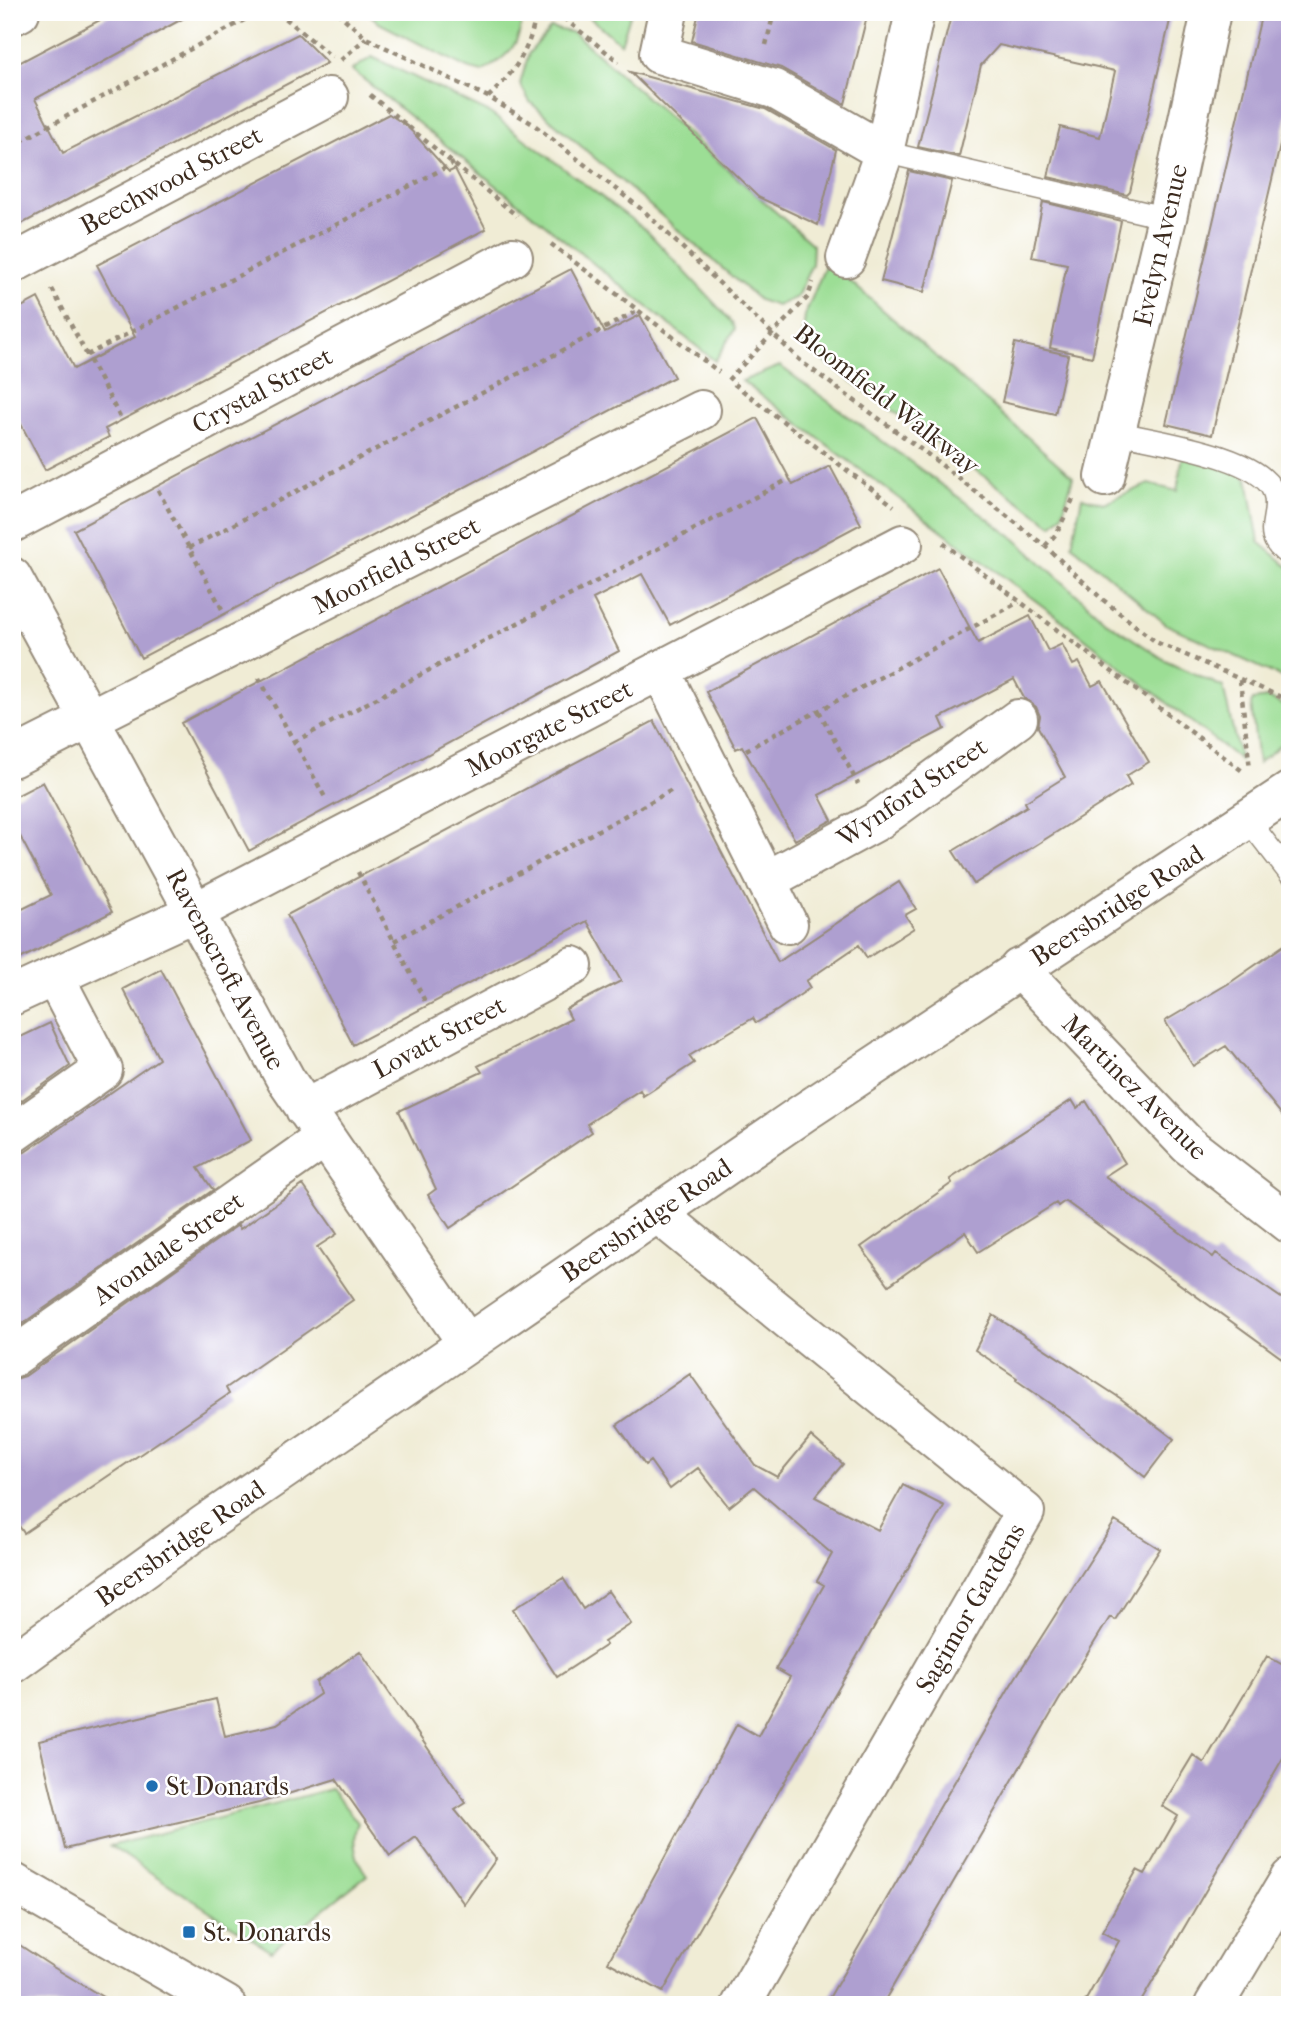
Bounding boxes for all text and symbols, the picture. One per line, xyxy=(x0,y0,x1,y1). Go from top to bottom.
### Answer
street label: Beechwood Street xyxy=(75,119,268,241)
street label: Evelyn Avenue xyxy=(1127,161,1194,329)
street label: Bloomfield Walkway xyxy=(788,317,986,482)
street label: Crystal Street xyxy=(187,340,338,440)
street label: Moorfield Street xyxy=(308,510,486,621)
street label: Moorgate Street xyxy=(461,673,638,784)
street label: Wynford Street xyxy=(831,731,994,854)
street label: Beersbridge Road xyxy=(1025,838,1210,973)
street label: Ravenscroft Avenue xyxy=(159,863,292,1075)
street label: Lovatt Street xyxy=(367,989,512,1085)
street label: Martinez Avenue xyxy=(1056,1008,1214,1167)
street label: Beersbridge Road xyxy=(555,1151,738,1289)
street label: Avondale Street xyxy=(86,1185,250,1312)
street label: Beersbridge Road xyxy=(90,1473,272,1613)
street label: Sagimor Gardens xyxy=(909,1518,1032,1699)
place label: St Donards xyxy=(166,1771,289,1802)
marker: St Donards xyxy=(144,1778,160,1794)
place label: St. Donards xyxy=(203,1917,331,1948)
marker: St. Donards xyxy=(181,1924,197,1940)

